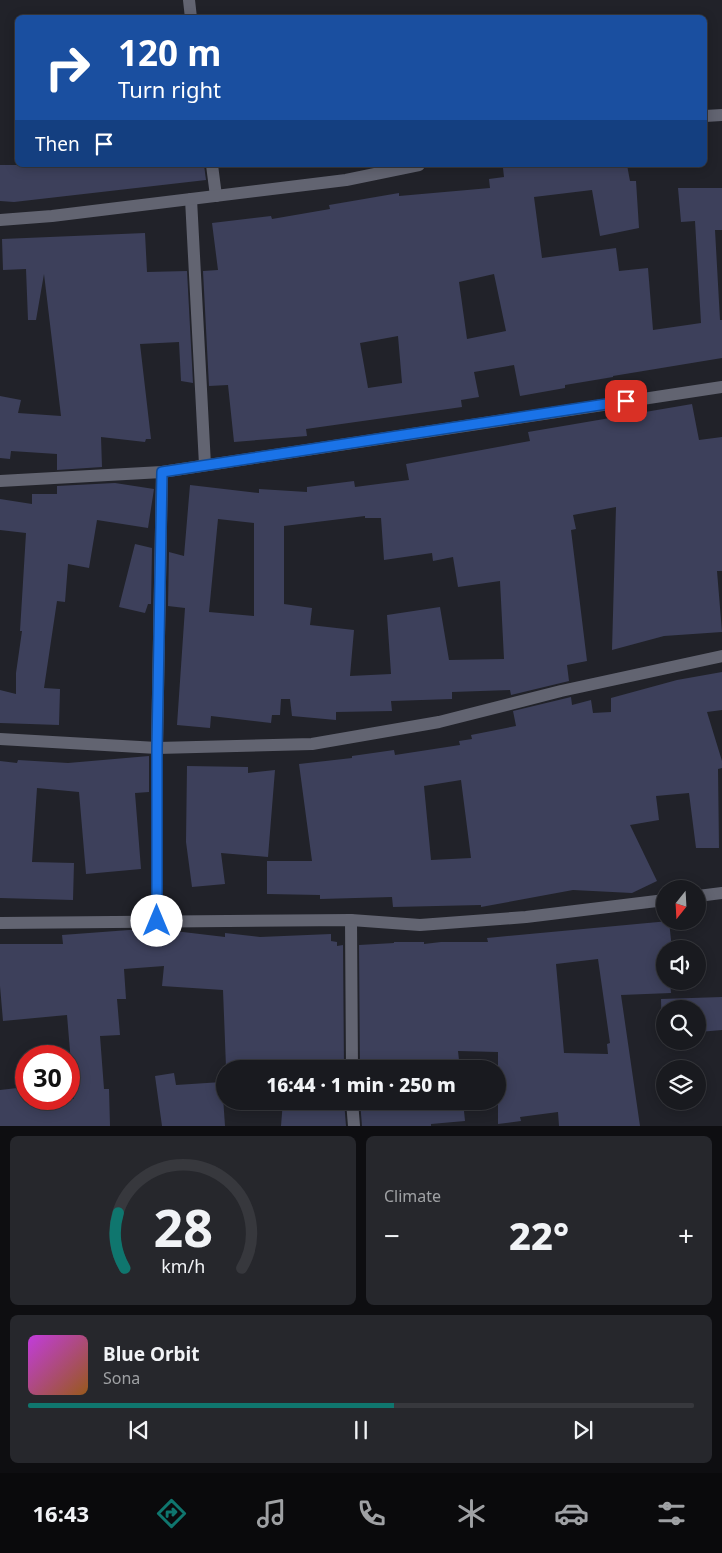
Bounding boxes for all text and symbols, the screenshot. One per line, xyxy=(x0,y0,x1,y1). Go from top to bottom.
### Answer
text: 120 m xyxy=(118,29,221,76)
icon: right xyxy=(35,35,100,100)
text: Turn right xyxy=(118,74,221,104)
icon: arrive xyxy=(90,130,118,158)
text: Then xyxy=(35,131,80,157)
pin xyxy=(605,380,647,422)
icon: arrive xyxy=(612,387,640,415)
north arrow xyxy=(656,880,706,930)
map controls xyxy=(656,880,706,1110)
position arrow xyxy=(130,894,182,946)
button: sound xyxy=(656,940,706,990)
button: search xyxy=(656,1000,706,1050)
speed limit sign: 30 xyxy=(15,1045,80,1110)
button: layers xyxy=(656,1060,706,1110)
text: 16:44 · 1 min · 250 m xyxy=(266,1072,456,1098)
text: Climate xyxy=(384,1185,441,1207)
text: 28 xyxy=(153,1191,213,1262)
text: 22° xyxy=(509,1209,569,1261)
text: − xyxy=(384,1216,400,1254)
text: + xyxy=(678,1216,694,1254)
text: km/h xyxy=(161,1254,205,1278)
text: Blue Orbit xyxy=(103,1341,199,1367)
text: Sona xyxy=(103,1367,140,1389)
icon: previous xyxy=(125,1416,153,1444)
icon: pause xyxy=(347,1416,375,1444)
icon: next xyxy=(569,1416,597,1444)
icon: directions xyxy=(154,1496,189,1531)
icon: music xyxy=(254,1496,289,1531)
icon: phone xyxy=(354,1496,389,1531)
icon: climate xyxy=(454,1496,489,1531)
icon: car xyxy=(554,1496,589,1531)
icon: filters xyxy=(654,1496,689,1531)
text: 16:43 xyxy=(33,1498,89,1528)

